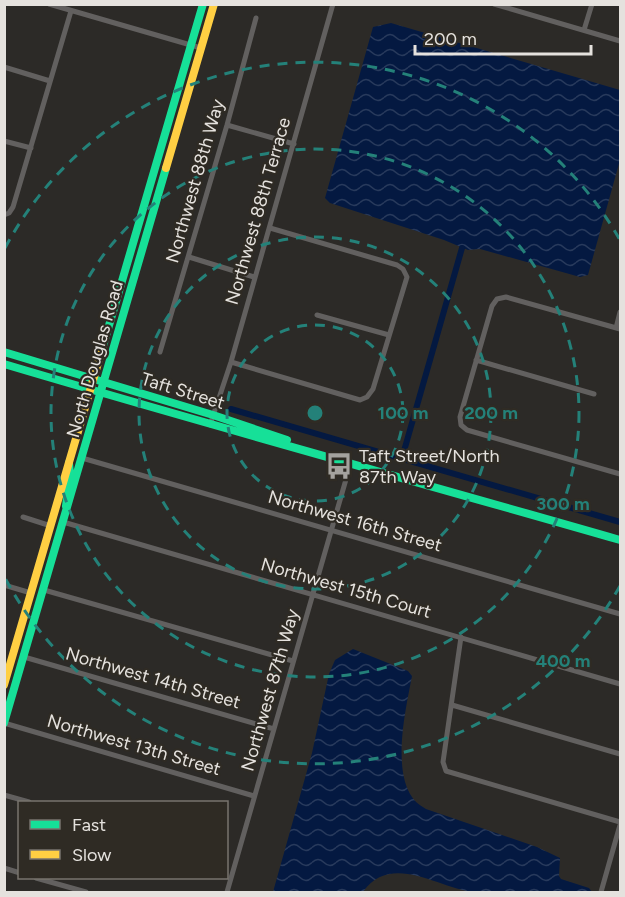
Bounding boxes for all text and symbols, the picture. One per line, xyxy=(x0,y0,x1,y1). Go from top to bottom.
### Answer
scale bar xyxy=(415,18,590,56)
text: 200 m xyxy=(424,28,477,50)
street label: Northwest 88th Way xyxy=(161,96,229,265)
street label: Northwest 88th Terrace xyxy=(221,115,295,307)
street label: North Douglas Road xyxy=(62,278,128,440)
street label: Taft Street xyxy=(139,368,228,414)
text: 100 m xyxy=(378,402,428,424)
text: 200 m xyxy=(464,402,518,424)
centre of rings xyxy=(305,403,325,423)
place label: Taft Street/North 87th Way xyxy=(359,445,500,488)
bus stop icon: Taft Street/North 87th Way xyxy=(324,451,354,481)
street label: Northwest 16th Street xyxy=(266,486,445,556)
text: 300 m xyxy=(536,493,590,515)
street label: Northwest 15th Court xyxy=(258,553,434,623)
street label: Northwest 87th Way xyxy=(236,606,304,774)
street label: Northwest 14th Street xyxy=(63,643,243,714)
text: 400 m xyxy=(536,650,590,672)
street label: Northwest 13th Street xyxy=(45,710,223,780)
legend xyxy=(18,801,228,879)
text: Fast xyxy=(72,814,106,836)
text: Slow xyxy=(72,844,111,866)

